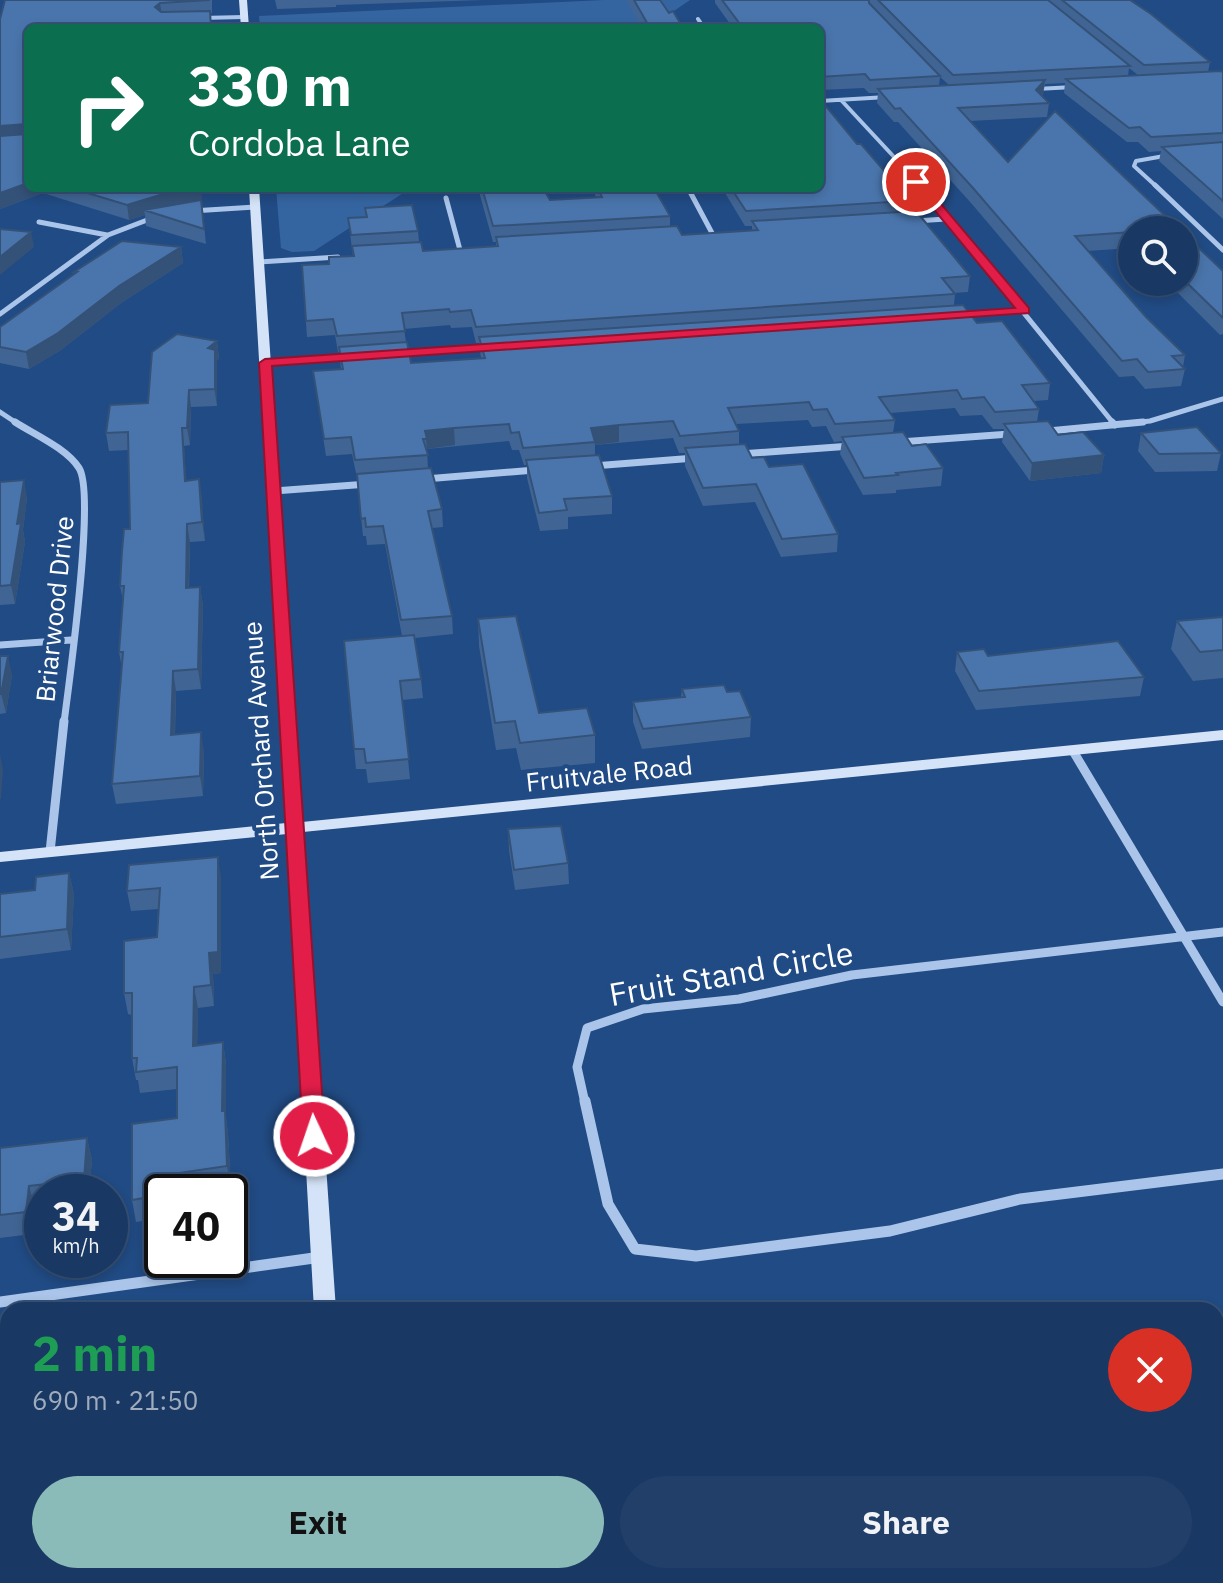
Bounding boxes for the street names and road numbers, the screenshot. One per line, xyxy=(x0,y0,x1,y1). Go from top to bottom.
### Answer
street label: Briarwood Drive xyxy=(27,514,81,704)
street label: North Orchard Avenue xyxy=(234,620,286,882)
street label: Fruitvale Road xyxy=(524,747,694,799)
street label: Fruit Stand Circle xyxy=(606,931,856,1015)

